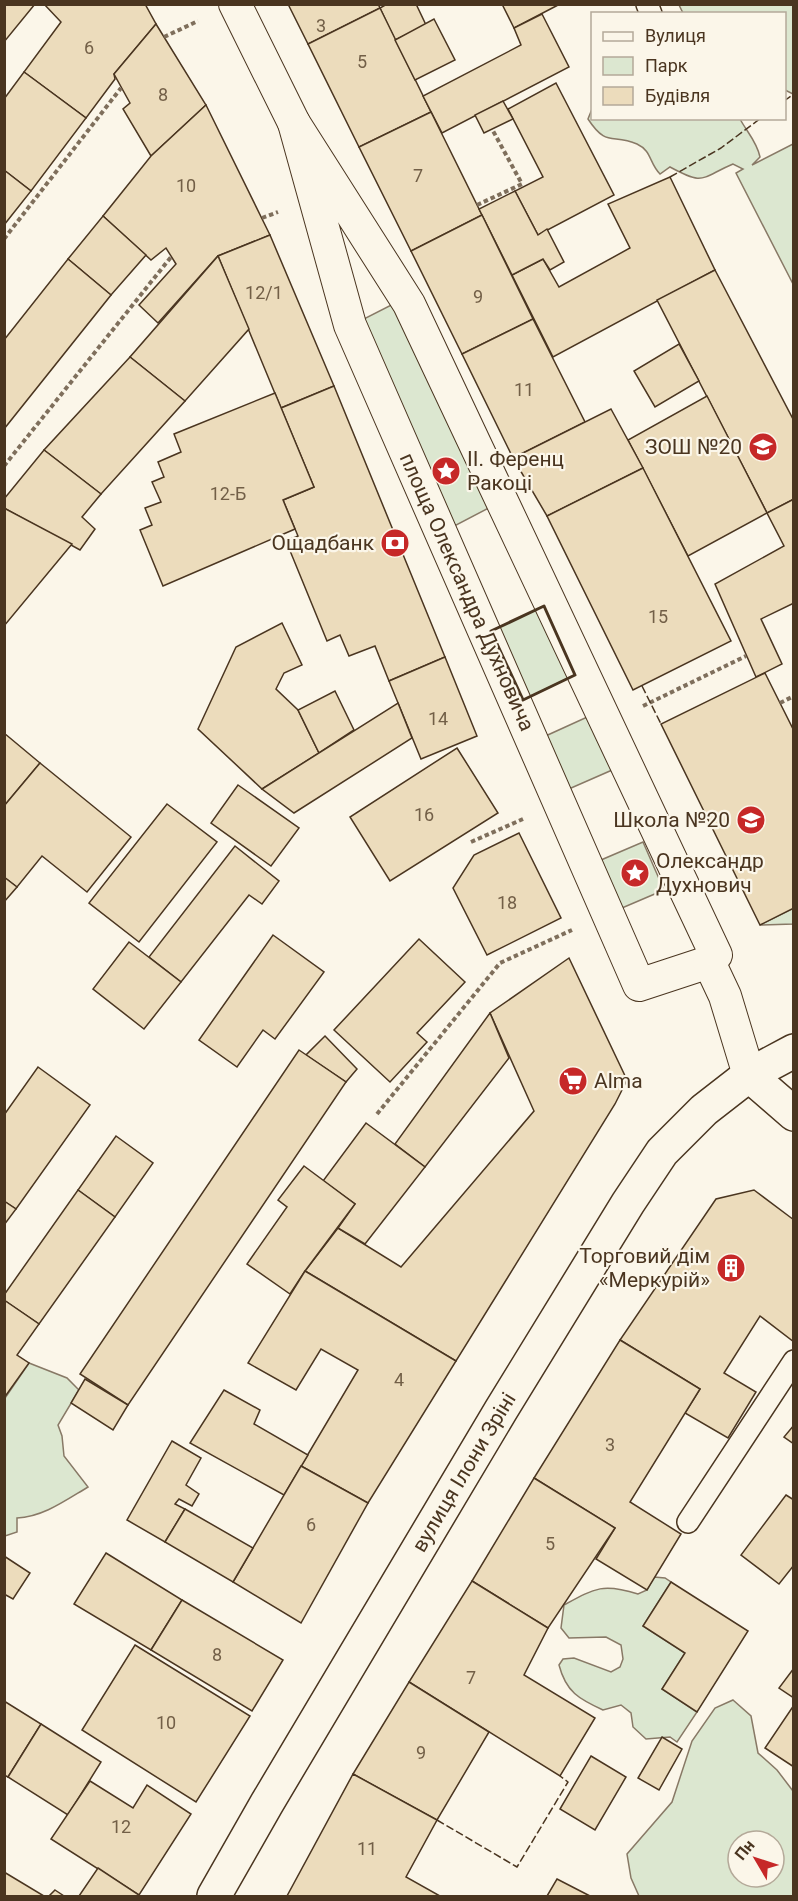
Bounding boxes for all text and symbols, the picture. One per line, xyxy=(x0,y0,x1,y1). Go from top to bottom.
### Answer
legend xyxy=(591,12,786,120)
house number: 3 xyxy=(316,15,326,36)
text: Вулиця xyxy=(645,25,706,46)
house number: 6 xyxy=(84,37,94,58)
house number: 5 xyxy=(357,51,367,72)
text: Парк xyxy=(645,55,688,76)
house number: 8 xyxy=(158,84,168,105)
text: Будівля xyxy=(645,85,710,106)
house number: 7 xyxy=(413,165,423,186)
house number: 10 xyxy=(176,175,196,196)
house number: 12/1 xyxy=(245,282,283,303)
house number: 9 xyxy=(473,286,483,307)
house number: 11 xyxy=(514,379,534,400)
school or university icon: ЗОШ №20 xyxy=(747,431,779,463)
place label: ЗОШ №20 xyxy=(645,435,742,459)
place label: II. Ференц Ракоці xyxy=(467,447,564,495)
street label: площа Олександра Духновича xyxy=(395,449,539,735)
place icon: II. Ференц Ракоці xyxy=(430,455,462,487)
house number: 12-Б xyxy=(210,483,246,504)
bank icon: Ощадбанк xyxy=(379,527,411,559)
place label: Ощадбанк xyxy=(272,531,375,555)
house number: 15 xyxy=(648,606,668,627)
house number: 14 xyxy=(428,708,448,729)
house number: 16 xyxy=(414,804,434,825)
school or university icon: Школа №20 xyxy=(735,804,767,836)
place label: Школа №20 xyxy=(613,808,730,832)
place label: Олександр Духнович xyxy=(656,849,764,897)
place icon: Олександр Духнович xyxy=(619,857,651,889)
house number: 18 xyxy=(497,892,517,913)
supermarket icon: Alma xyxy=(557,1065,589,1097)
place label: Alma xyxy=(594,1069,643,1093)
place label: Торговий дім «Меркурій» xyxy=(579,1244,710,1292)
building icon: Торговий дім «Меркурій» xyxy=(715,1252,747,1284)
house number: 4 xyxy=(394,1369,404,1390)
street label: вулиця Ілони Зріні xyxy=(407,1388,521,1556)
house number: 3 xyxy=(605,1434,615,1455)
house number: 6 xyxy=(306,1514,316,1535)
house number: 5 xyxy=(545,1533,555,1554)
house number: 8 xyxy=(212,1644,222,1665)
house number: 7 xyxy=(466,1667,476,1688)
house number: 10 xyxy=(156,1712,176,1733)
house number: 9 xyxy=(416,1742,426,1763)
house number: 12 xyxy=(111,1816,131,1837)
north arrow xyxy=(726,1829,786,1889)
text: Пн xyxy=(731,1836,759,1864)
house number: 11 xyxy=(357,1838,377,1859)

